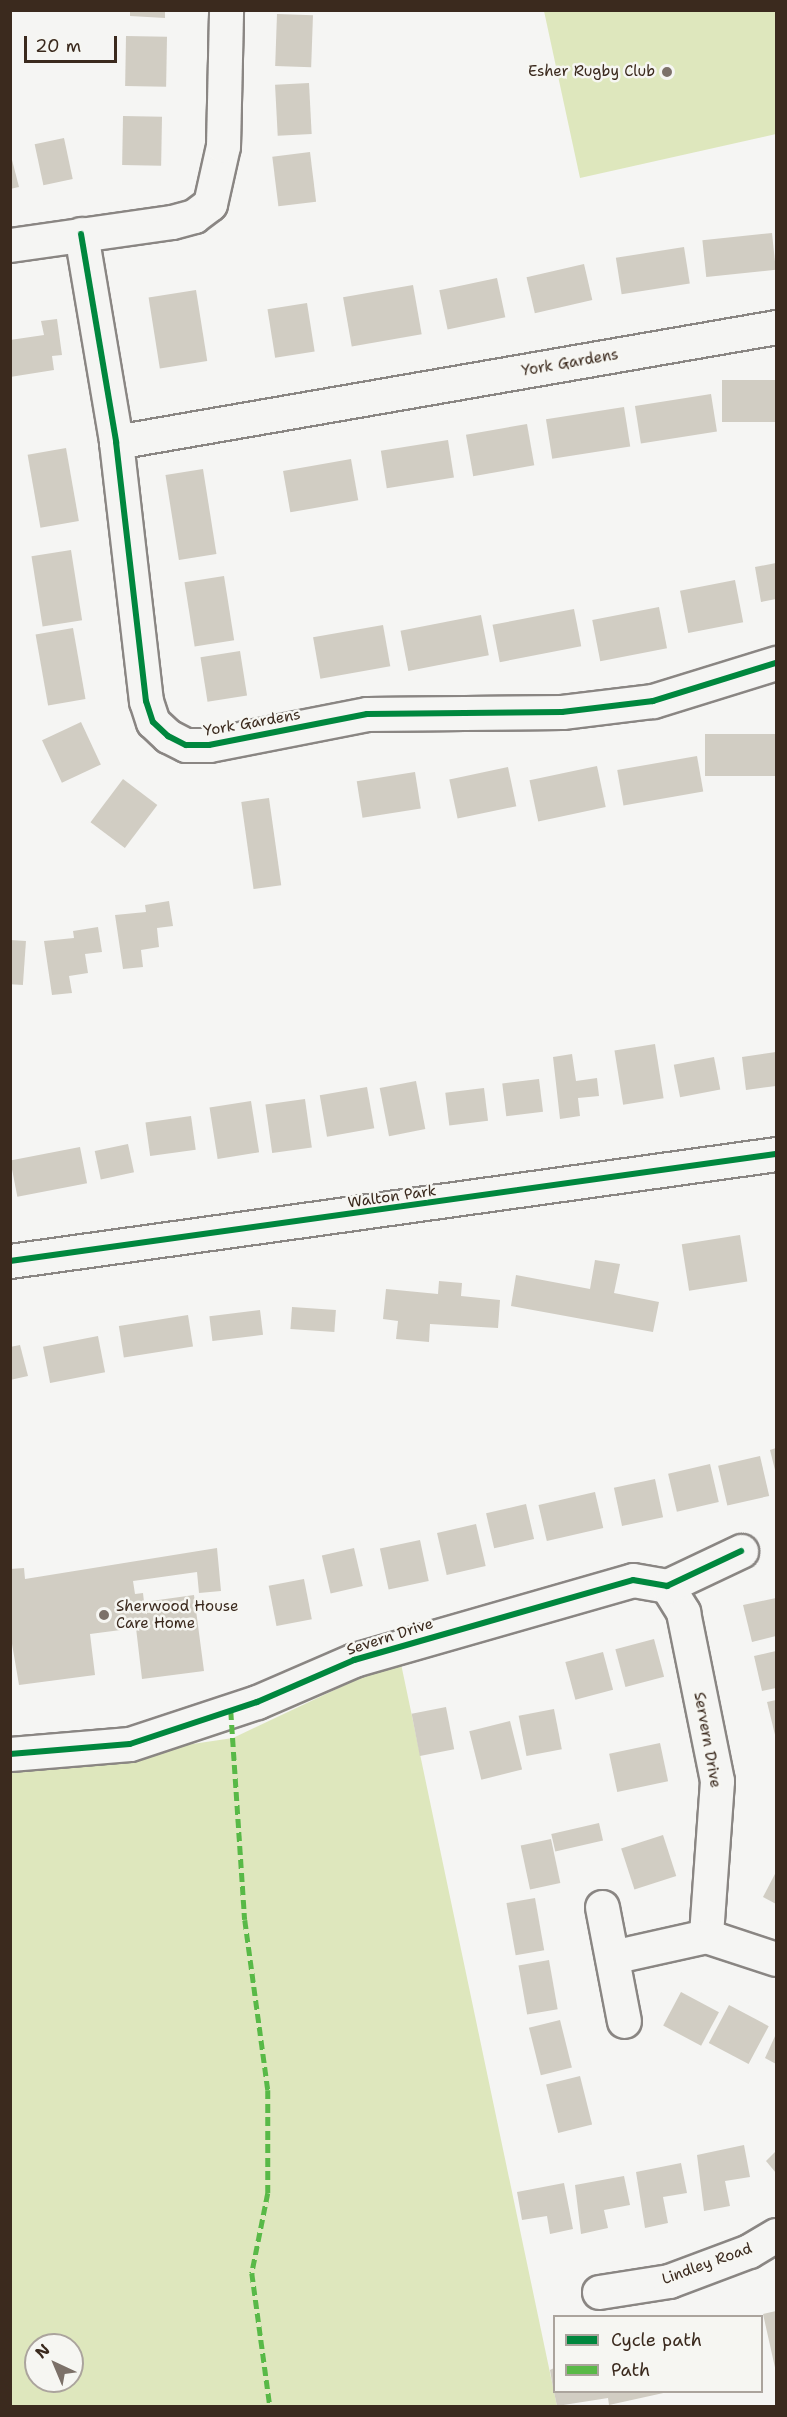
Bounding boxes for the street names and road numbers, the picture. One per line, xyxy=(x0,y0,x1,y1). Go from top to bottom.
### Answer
street label: York Gardens xyxy=(520,346,620,380)
street label: York Gardens xyxy=(202,706,302,740)
street label: Walton Park xyxy=(347,1182,437,1212)
street label: Severn Drive xyxy=(344,1615,436,1659)
street label: Servern Drive xyxy=(690,1691,724,1789)
street label: Lindley Road xyxy=(659,2239,755,2289)

